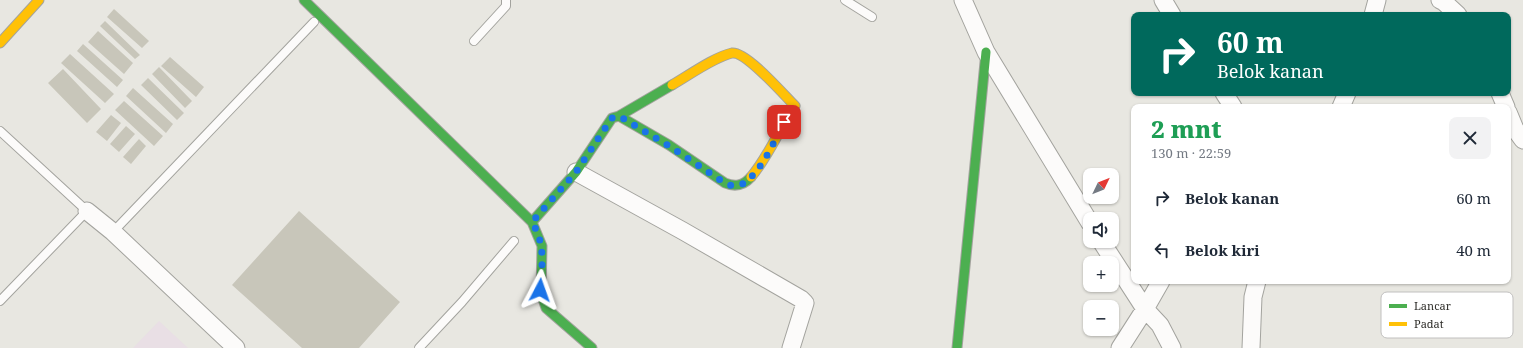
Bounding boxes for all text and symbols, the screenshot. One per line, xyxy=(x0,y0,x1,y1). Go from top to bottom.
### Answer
text: 60 m xyxy=(1217,23,1284,61)
icon: right xyxy=(1151,28,1203,80)
text: Belok kanan xyxy=(1217,59,1324,83)
pin xyxy=(767,105,801,139)
icon: arrive xyxy=(773,111,795,133)
text: 2 mnt xyxy=(1151,112,1221,145)
button: close xyxy=(1449,117,1491,159)
text: 130 m · 22:59 xyxy=(1151,144,1231,162)
north arrow xyxy=(1083,168,1119,204)
map controls xyxy=(1083,168,1119,336)
icon: right xyxy=(1151,187,1173,209)
text: Belok kanan xyxy=(1185,188,1279,208)
text: 60 m xyxy=(1456,188,1491,208)
button: sound xyxy=(1083,212,1119,248)
icon: left xyxy=(1151,239,1173,261)
text: Belok kiri xyxy=(1185,240,1260,260)
text: 40 m xyxy=(1456,240,1491,260)
button: + xyxy=(1083,256,1119,292)
position arrow xyxy=(519,269,561,311)
legend xyxy=(1381,292,1513,338)
text: Lancar xyxy=(1414,298,1452,313)
button: − xyxy=(1083,300,1119,336)
text: Padat xyxy=(1414,316,1444,331)

